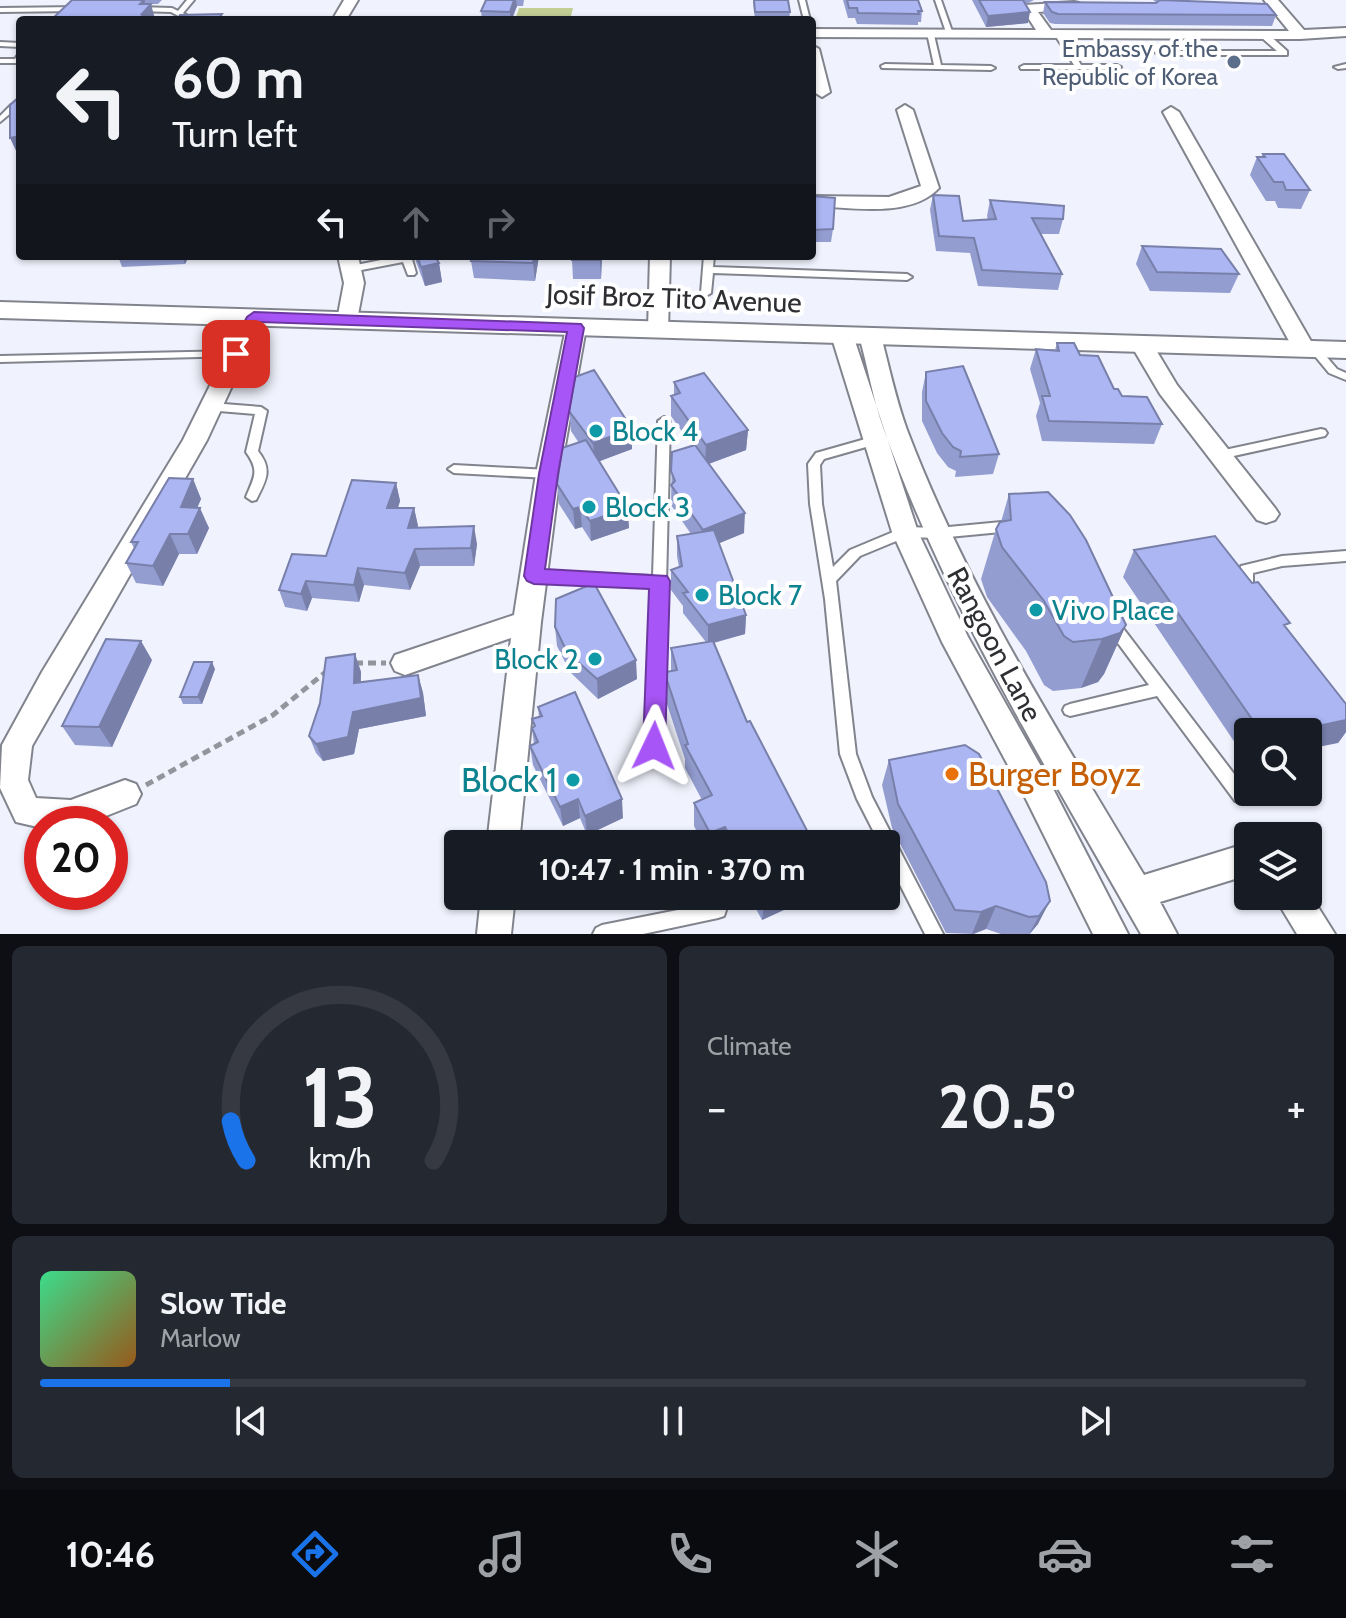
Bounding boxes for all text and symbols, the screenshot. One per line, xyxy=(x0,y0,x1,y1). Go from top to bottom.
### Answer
place label: Embassy of the Republic of Korea xyxy=(1042,34,1218,91)
text: 60 m xyxy=(172,44,304,112)
icon: left xyxy=(40,48,144,152)
marker: Embassy of the Republic of Korea xyxy=(1225,53,1243,71)
text: Turn left xyxy=(172,112,297,156)
icon: left xyxy=(310,200,354,244)
icon: ahead xyxy=(394,200,438,244)
icon: right xyxy=(478,200,522,244)
street label: Josif Broz Tito Avenue xyxy=(545,277,802,319)
pin xyxy=(202,320,270,388)
icon: arrive xyxy=(214,332,258,376)
place label: Block 4 xyxy=(612,414,698,448)
marker: Block 4 xyxy=(587,422,605,440)
place label: Block 3 xyxy=(605,490,690,524)
marker: Block 3 xyxy=(580,498,598,516)
street label: Rangoon Lane xyxy=(940,561,1050,727)
place label: Block 7 xyxy=(718,578,802,612)
marker: Block 7 xyxy=(693,586,711,604)
place label: Vivo Place xyxy=(1052,593,1174,627)
marker: Vivo Place xyxy=(1027,601,1045,619)
place label: Block 2 xyxy=(494,642,579,676)
marker: Block 2 xyxy=(586,650,604,668)
position arrow xyxy=(612,704,696,788)
map controls xyxy=(1234,718,1322,910)
button: search xyxy=(1234,718,1322,806)
place label: Burger Boyz xyxy=(968,753,1141,795)
place label: Block 1 xyxy=(461,759,557,801)
marker: Burger Boyz xyxy=(943,765,961,783)
marker: Block 1 xyxy=(564,771,582,789)
speed limit sign: 20 xyxy=(24,806,128,910)
button: layers xyxy=(1234,822,1322,910)
text: 10:47 · 1 min · 370 m xyxy=(539,851,805,888)
text: Climate xyxy=(707,1030,792,1062)
text: 13 xyxy=(302,1047,377,1148)
text: 20.5° xyxy=(938,1070,1075,1143)
text: − xyxy=(707,1081,726,1134)
text: + xyxy=(1287,1081,1306,1134)
text: km/h xyxy=(308,1140,371,1175)
text: Slow Tide xyxy=(160,1285,287,1322)
text: Marlow xyxy=(160,1322,241,1354)
icon: previous xyxy=(229,1399,273,1443)
icon: pause xyxy=(651,1399,695,1443)
icon: next xyxy=(1073,1399,1117,1443)
icon: directions xyxy=(287,1526,343,1582)
icon: music xyxy=(474,1526,530,1582)
icon: phone xyxy=(662,1526,718,1582)
icon: climate xyxy=(849,1526,905,1582)
icon: car xyxy=(1037,1526,1093,1582)
icon: filters xyxy=(1224,1526,1280,1582)
text: 10:46 xyxy=(66,1532,155,1576)

